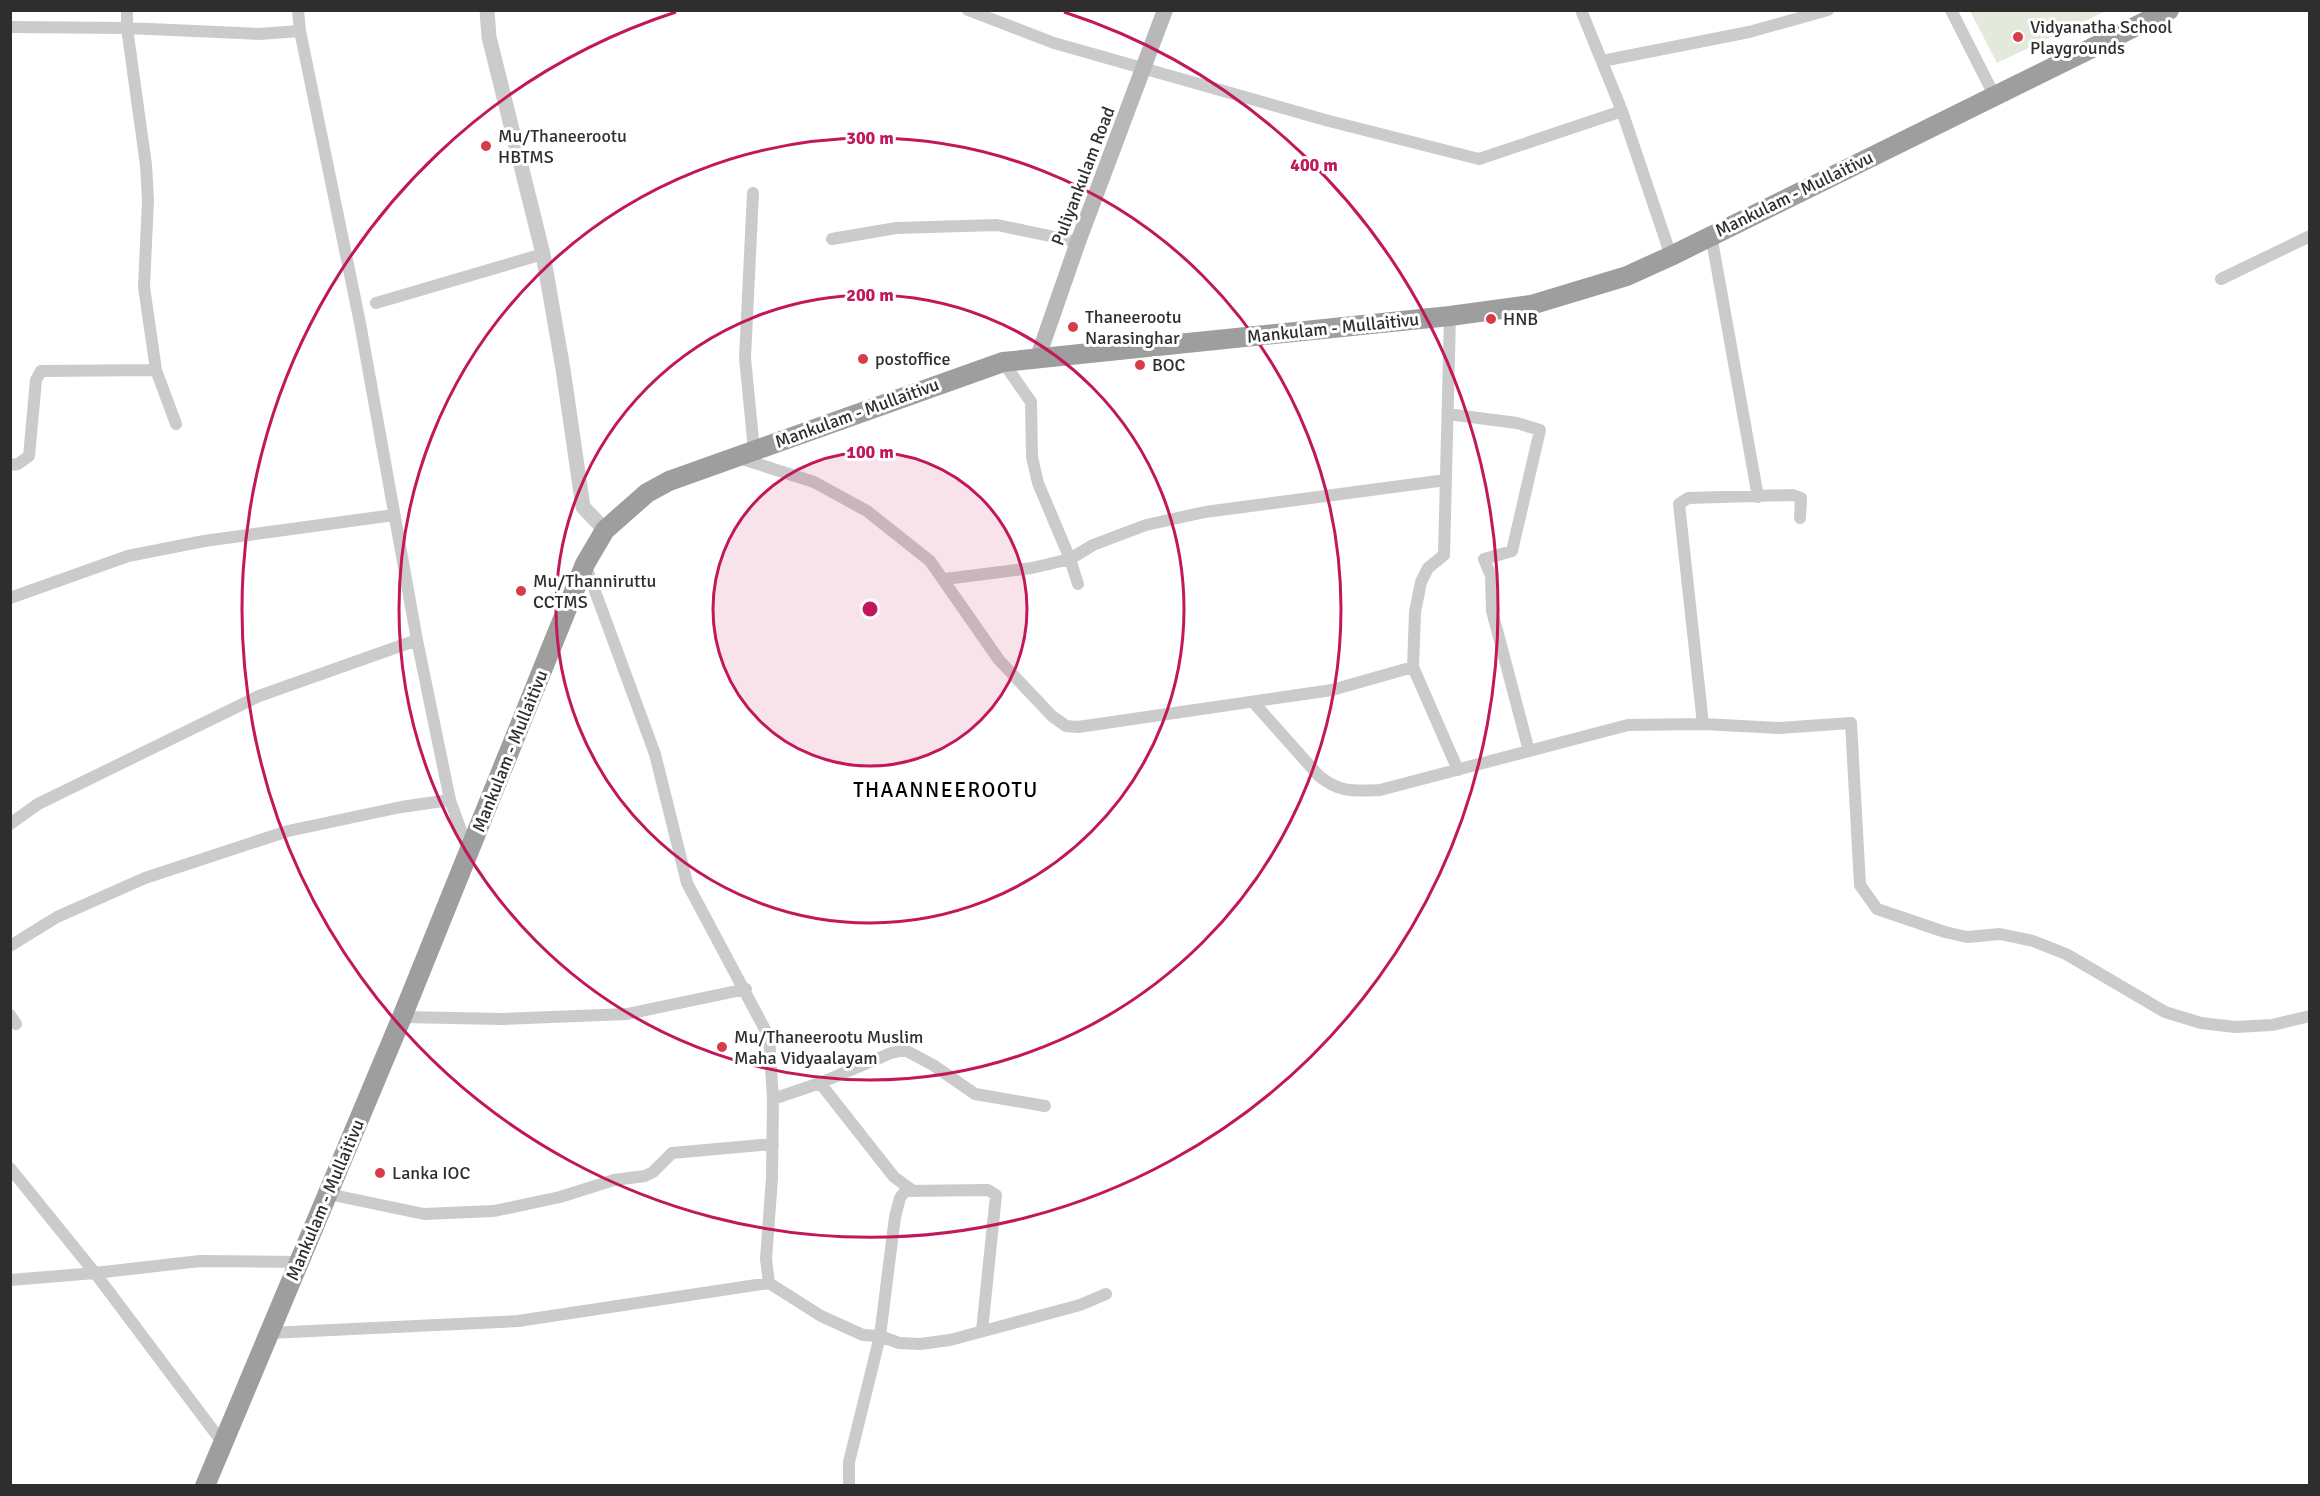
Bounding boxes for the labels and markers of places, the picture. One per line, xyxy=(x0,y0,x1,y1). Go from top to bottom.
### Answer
place label: Vidyanatha School Playgrounds xyxy=(2030,16,2172,59)
marker: Vidyanatha School Playgrounds xyxy=(2011,30,2025,44)
place label: Mu/Thaneerootu HBTMS xyxy=(498,125,627,168)
marker: Mu/Thaneerootu HBTMS xyxy=(479,139,493,153)
place label: Thaneerootu Narasinghar xyxy=(1085,306,1182,349)
place label: HNB xyxy=(1503,308,1538,330)
marker: HNB xyxy=(1484,312,1498,326)
marker: Thaneerootu Narasinghar xyxy=(1066,320,1080,334)
place label: postoffice xyxy=(875,348,951,370)
marker: postoffice xyxy=(856,352,870,366)
place label: BOC xyxy=(1152,354,1186,376)
marker: BOC xyxy=(1133,358,1147,372)
place label: Mu/Thanniruttu CCTMS xyxy=(533,570,656,613)
marker: Mu/Thanniruttu CCTMS xyxy=(514,584,528,598)
centre of rings xyxy=(860,599,880,619)
place label: Mu/Thaneerootu Muslim Maha Vidyaalayam xyxy=(734,1026,923,1069)
marker: Mu/Thaneerootu Muslim Maha Vidyaalayam xyxy=(715,1040,729,1054)
place label: Lanka IOC xyxy=(392,1162,470,1184)
marker: Lanka IOC xyxy=(373,1166,387,1180)

